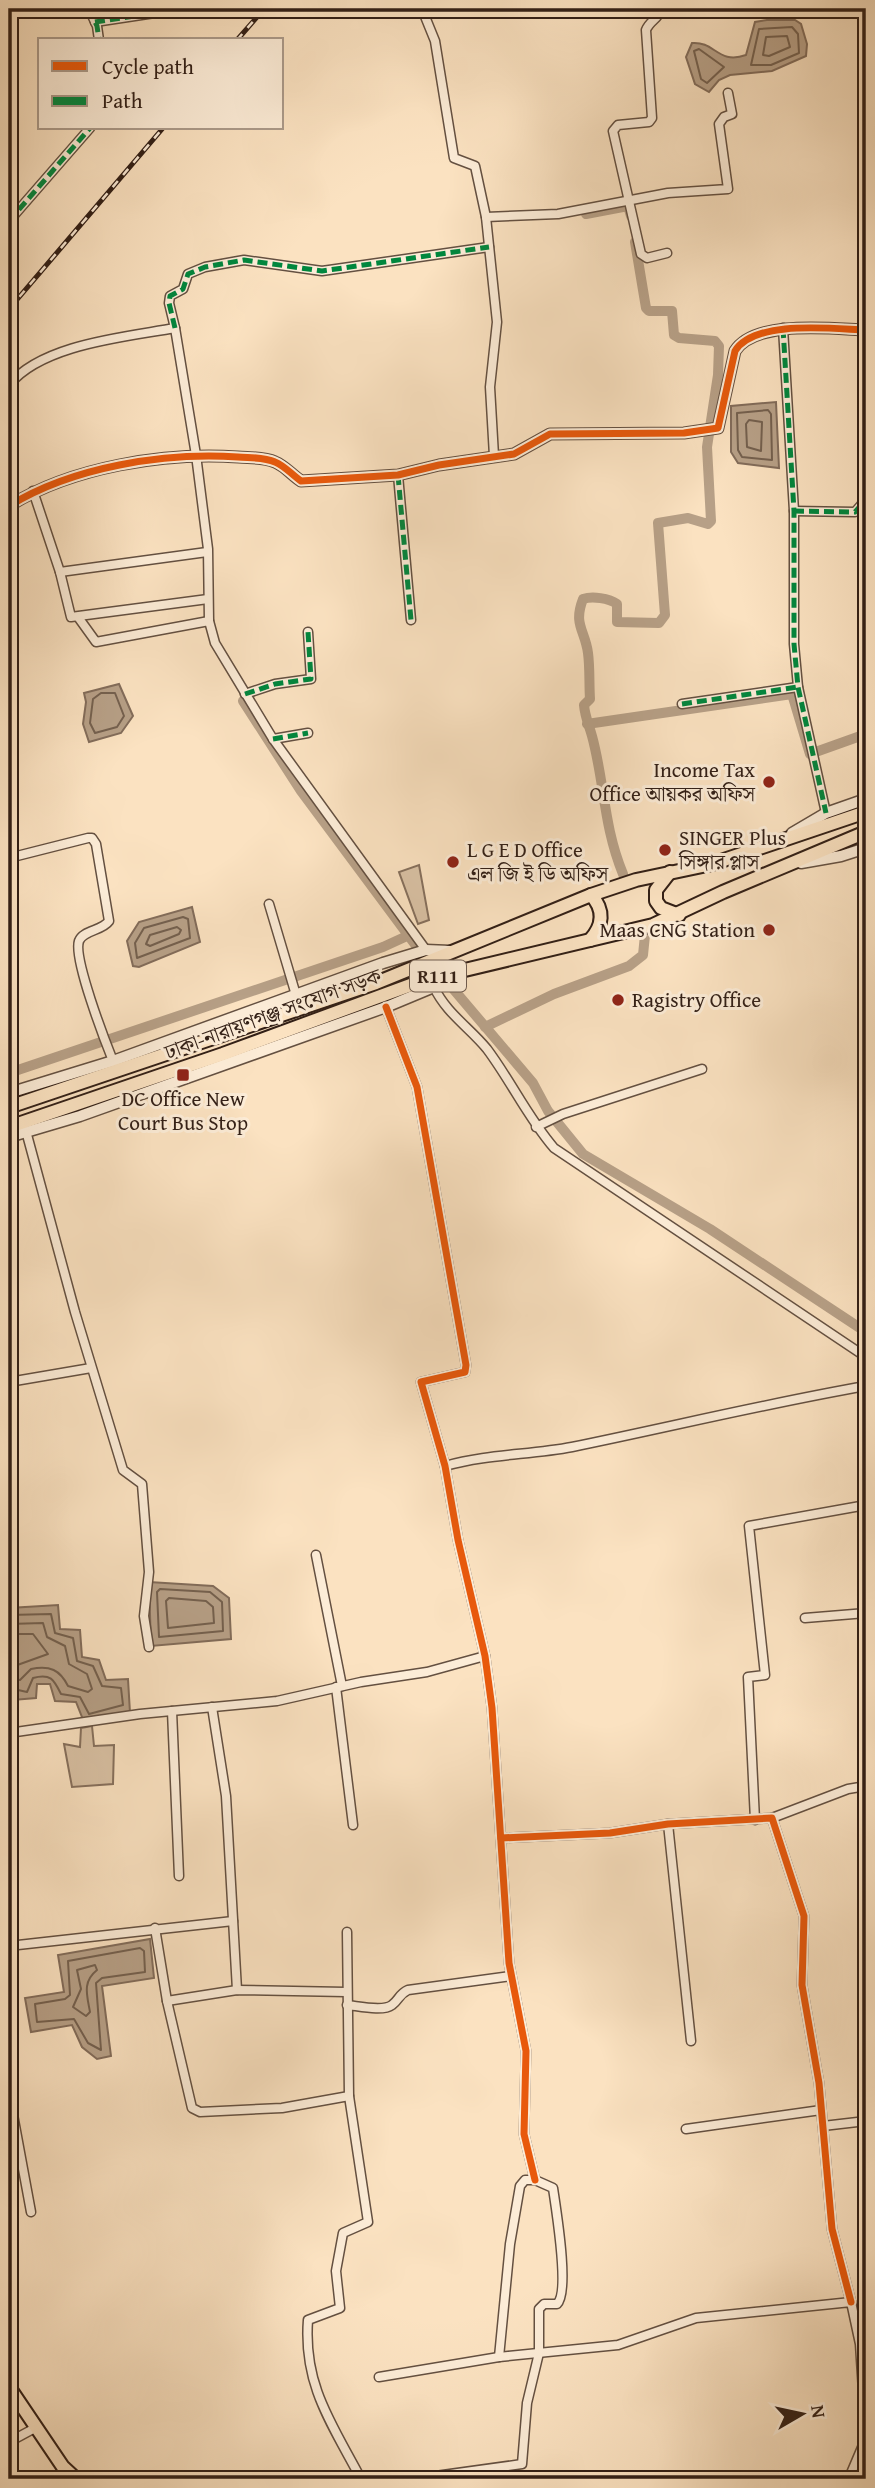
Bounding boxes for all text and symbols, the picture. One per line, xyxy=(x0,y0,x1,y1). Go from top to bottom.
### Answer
legend xyxy=(38,38,284,130)
text: Cycle path xyxy=(102,51,194,82)
text: Path xyxy=(102,85,143,116)
place label: Income Tax Office আয়কর অফিস xyxy=(590,754,756,809)
marker: Income Tax Office আয়কর অফিস xyxy=(761,774,777,790)
place label: SINGER Plus সিঙ্গার প্লাস xyxy=(678,822,786,877)
place label: L G E D Office এল জি ই ডি অফিস xyxy=(467,834,610,889)
marker: SINGER Plus সিঙ্গার প্লাস xyxy=(657,842,673,858)
marker: L G E D Office এল জি ই ডি অফিস xyxy=(445,854,461,870)
place label: Maas CNG Station xyxy=(599,914,755,945)
marker: Maas CNG Station xyxy=(761,922,777,938)
street label: ঢাকা-নারায়ণগঞ্জ সংযোগ সড়ক xyxy=(159,959,387,1068)
road number: R111 xyxy=(410,960,466,992)
place label: Ragistry Office xyxy=(632,984,761,1015)
marker: Ragistry Office xyxy=(610,992,626,1008)
marker: DC Office New Court Bus Stop xyxy=(175,1067,191,1083)
place label: DC Office New Court Bus Stop xyxy=(118,1083,248,1138)
north arrow xyxy=(766,2380,836,2450)
text: N xyxy=(804,2403,834,2420)

